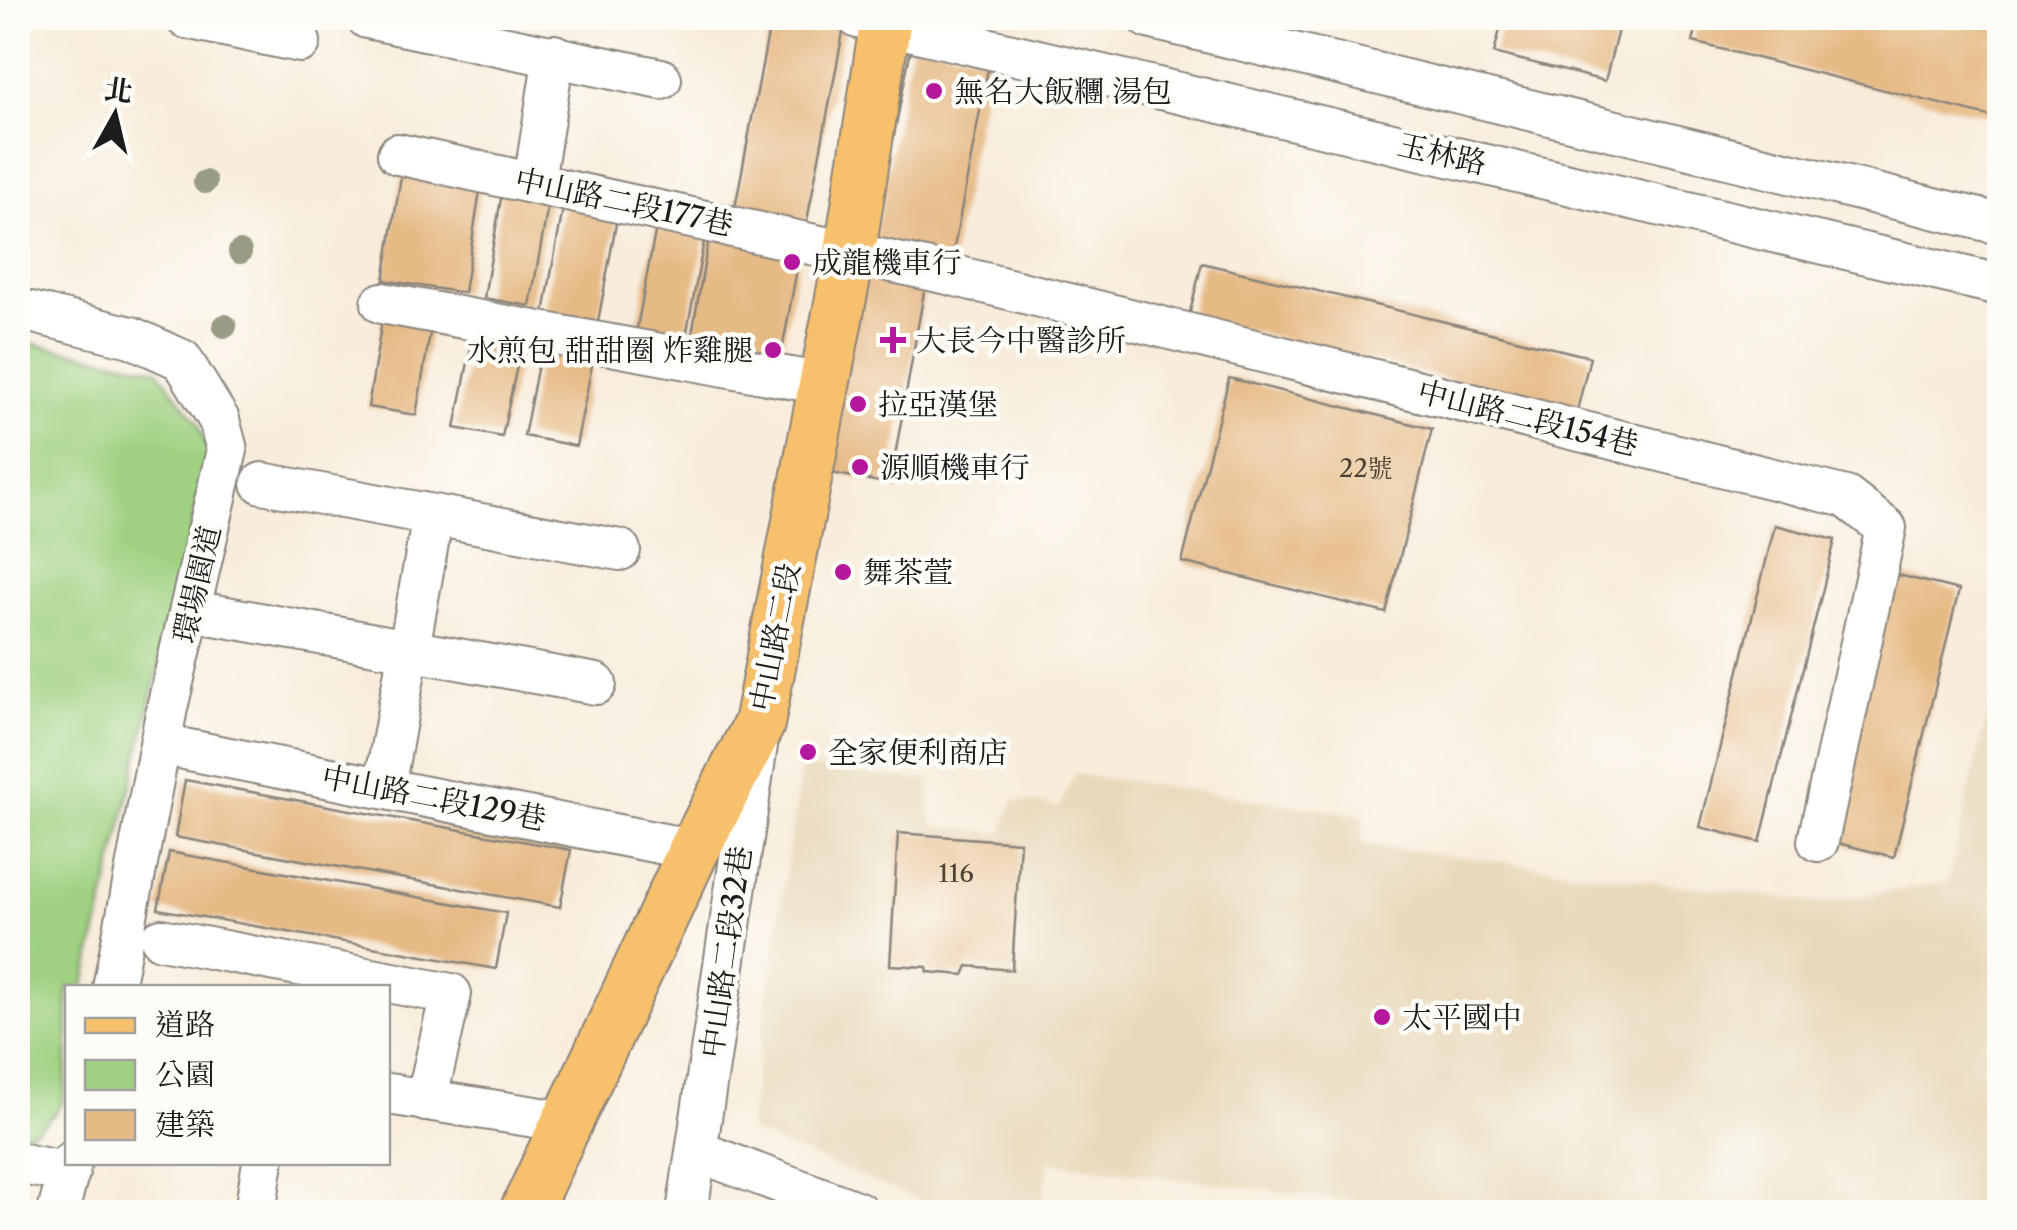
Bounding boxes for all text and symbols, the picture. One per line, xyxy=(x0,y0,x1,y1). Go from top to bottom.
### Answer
north arrow xyxy=(65,65,165,165)
text: 北 xyxy=(102,71,135,109)
place label: 無名大飯糰 湯包 xyxy=(954,73,1172,110)
marker: 無名大飯糰 湯包 xyxy=(923,80,945,102)
street label: 玉林路 xyxy=(1394,126,1490,182)
street label: 中山路二段177巷 xyxy=(511,161,737,243)
place label: 成龍機車行 xyxy=(812,244,962,281)
marker: 成龍機車行 xyxy=(781,251,803,273)
place label: 大長今中醫診所 xyxy=(916,322,1126,359)
marker: 大長今中醫診所 xyxy=(880,327,906,353)
place label: 水煎包 甜甜圈 炸雞腿 xyxy=(467,332,753,369)
marker: 水煎包 甜甜圈 炸雞腿 xyxy=(762,339,784,361)
street label: 中山路二段154巷 xyxy=(1414,373,1642,463)
place label: 拉亞漢堡 xyxy=(878,386,998,423)
marker: 拉亞漢堡 xyxy=(847,393,869,415)
place label: 源順機車行 xyxy=(880,449,1030,486)
house number: 22號 xyxy=(1339,453,1393,484)
marker: 源順機車行 xyxy=(849,456,871,478)
street label: 環場園道 xyxy=(165,521,229,647)
place label: 舞茶萱 xyxy=(863,554,953,591)
street label: 中山路二段 xyxy=(743,560,807,714)
marker: 舞茶萱 xyxy=(832,561,854,583)
place label: 全家便利商店 xyxy=(828,734,1008,771)
marker: 全家便利商店 xyxy=(797,741,819,763)
street label: 中山路二段129巷 xyxy=(319,758,549,838)
street label: 中山路二段32巷 xyxy=(693,844,759,1060)
house number: 116 xyxy=(938,858,974,889)
legend xyxy=(65,985,390,1165)
place label: 太平國中 xyxy=(1402,999,1522,1036)
text: 道路 xyxy=(155,1006,215,1043)
marker: 太平國中 xyxy=(1371,1006,1393,1028)
text: 公園 xyxy=(155,1056,215,1093)
text: 建築 xyxy=(155,1106,215,1143)

